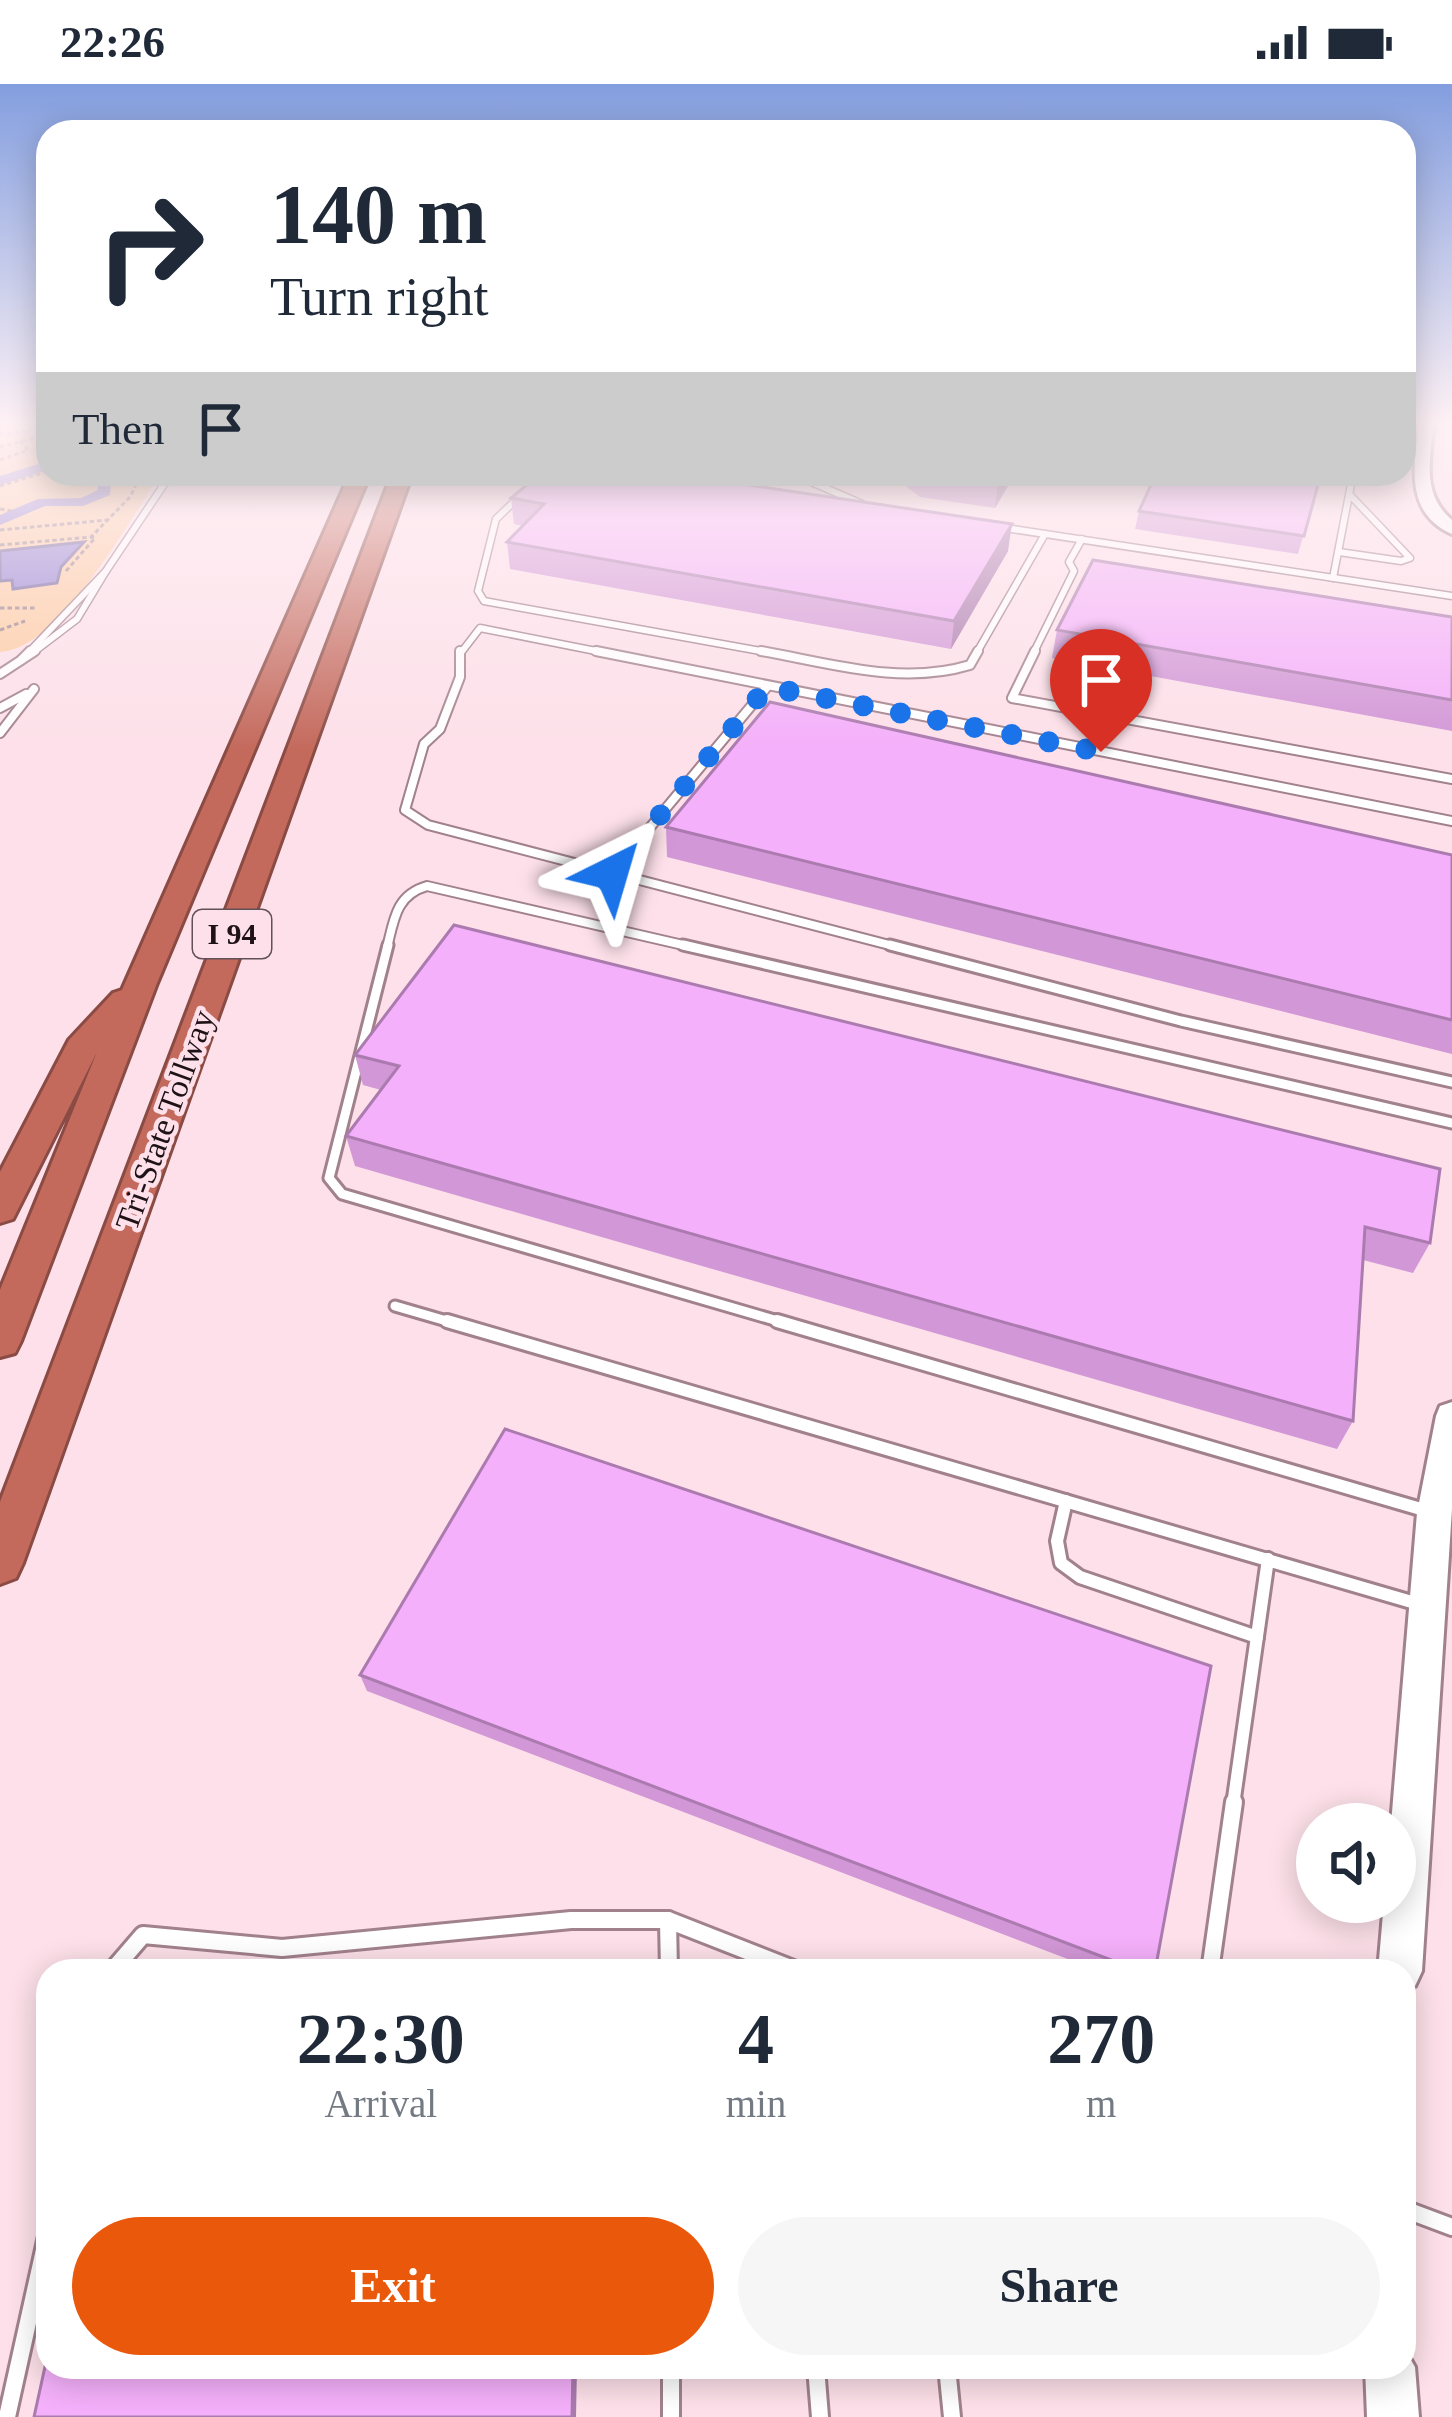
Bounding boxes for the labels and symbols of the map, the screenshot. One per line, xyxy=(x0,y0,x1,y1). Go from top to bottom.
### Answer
pin xyxy=(1050,629,1152,752)
position arrow xyxy=(549,810,675,936)
road number: I 94 xyxy=(193,910,271,958)
street label: Tri-State Tollway xyxy=(108,1005,222,1235)

